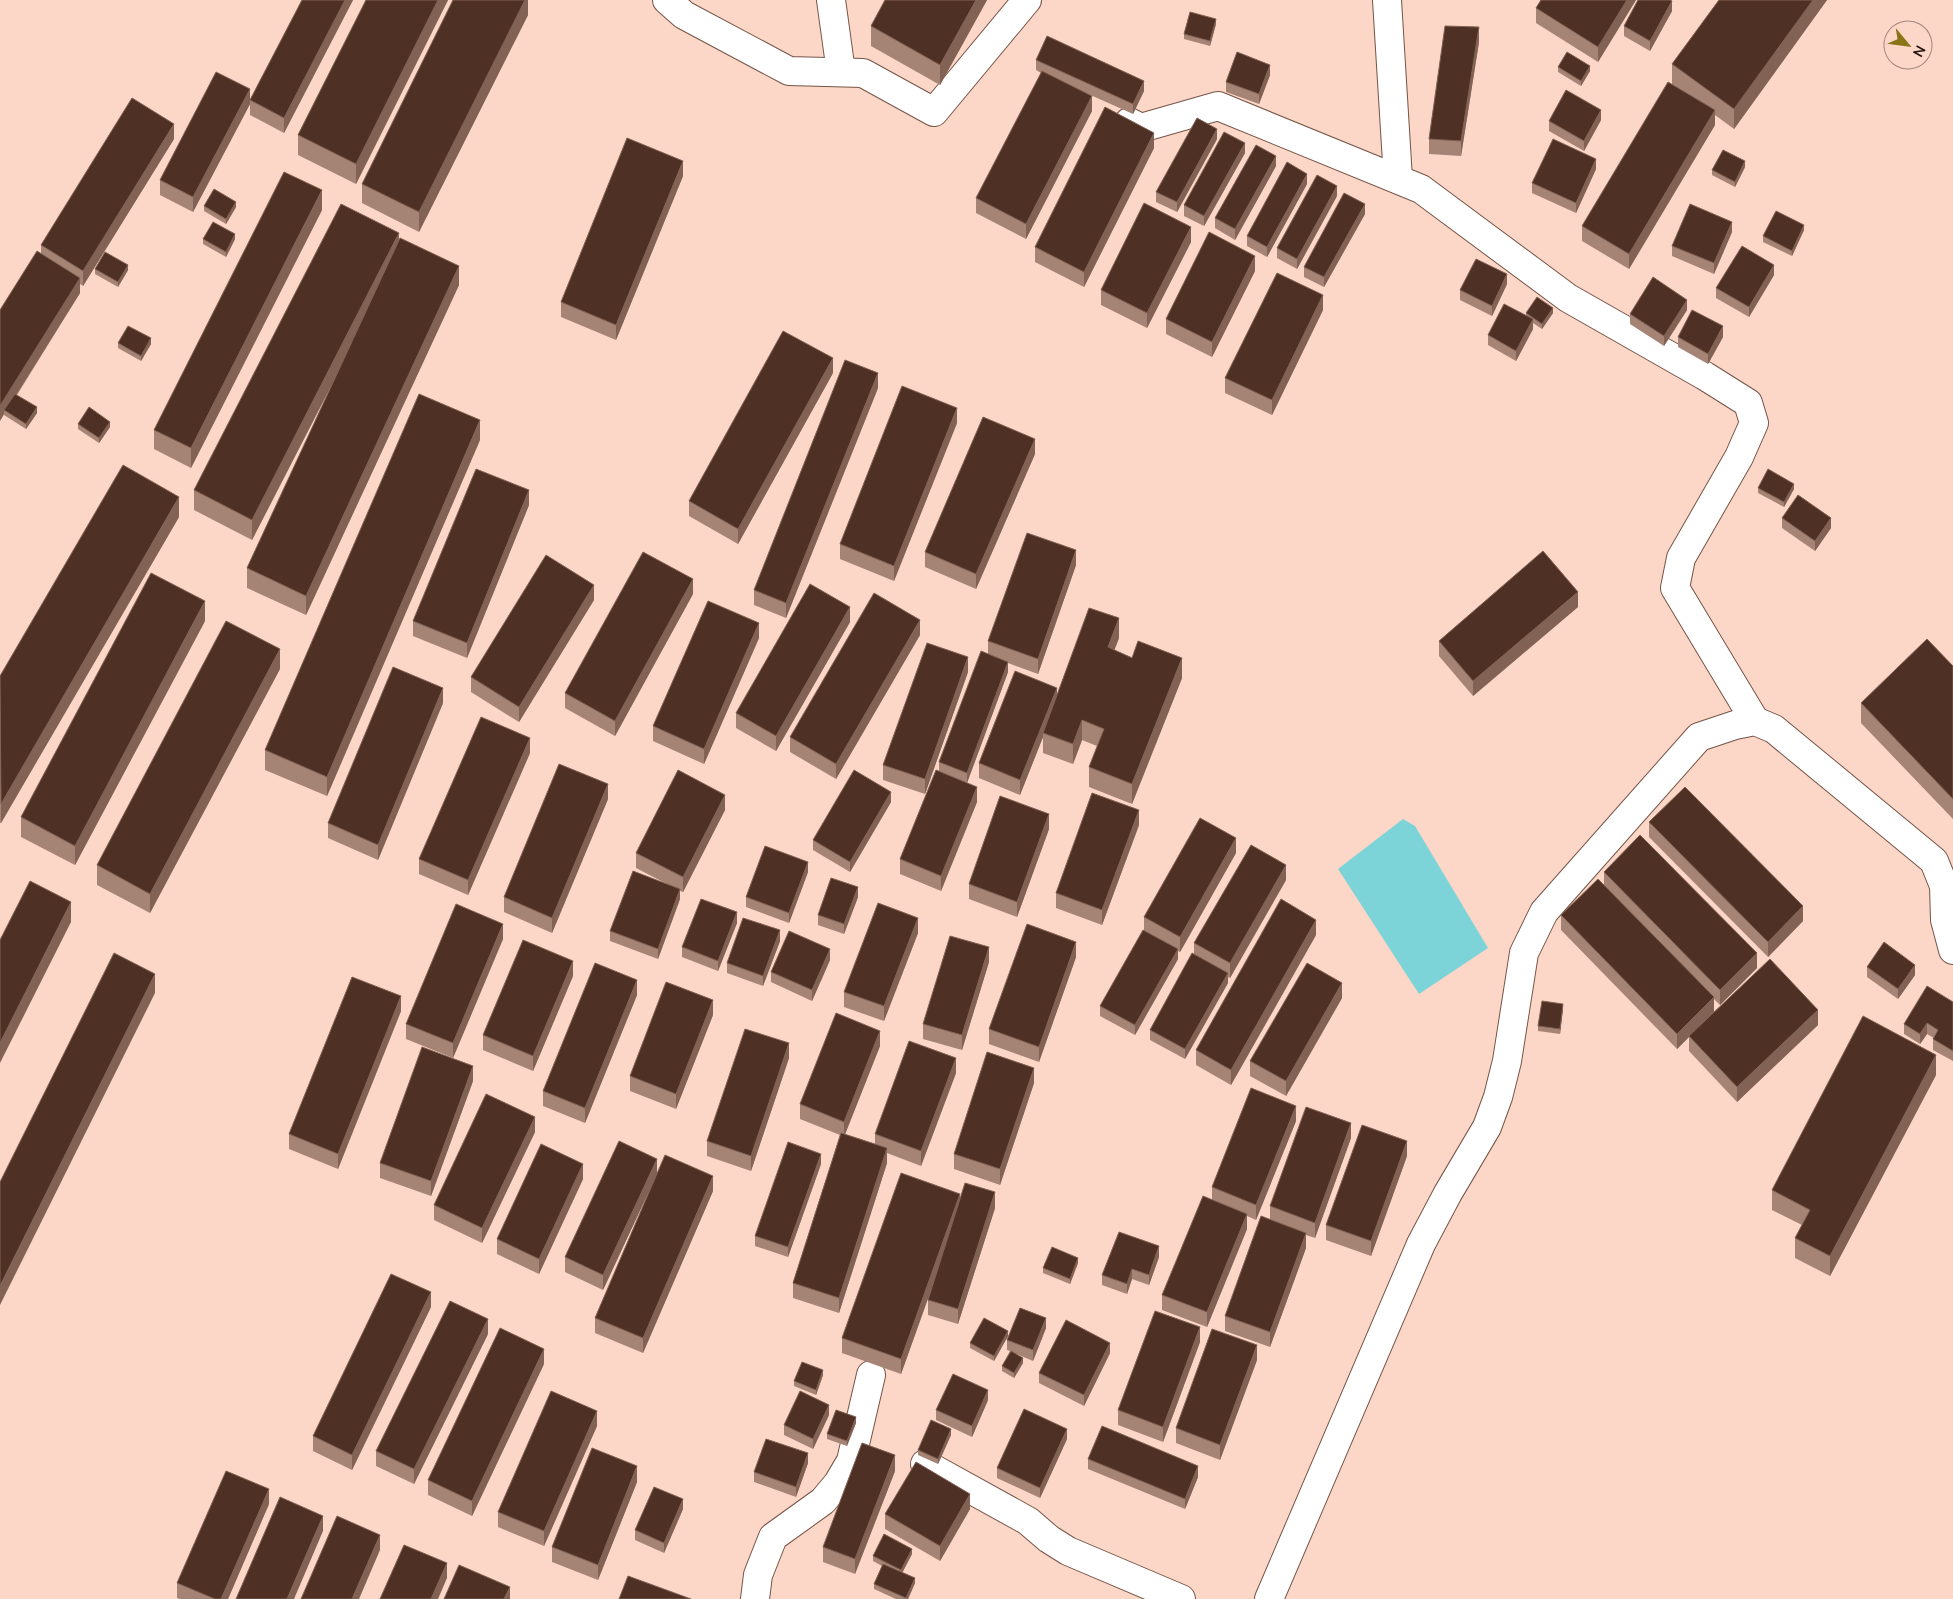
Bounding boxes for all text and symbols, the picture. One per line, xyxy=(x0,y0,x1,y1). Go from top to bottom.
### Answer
north arrow xyxy=(1883,20,1933,70)
text: N xyxy=(1908,42,1930,60)

